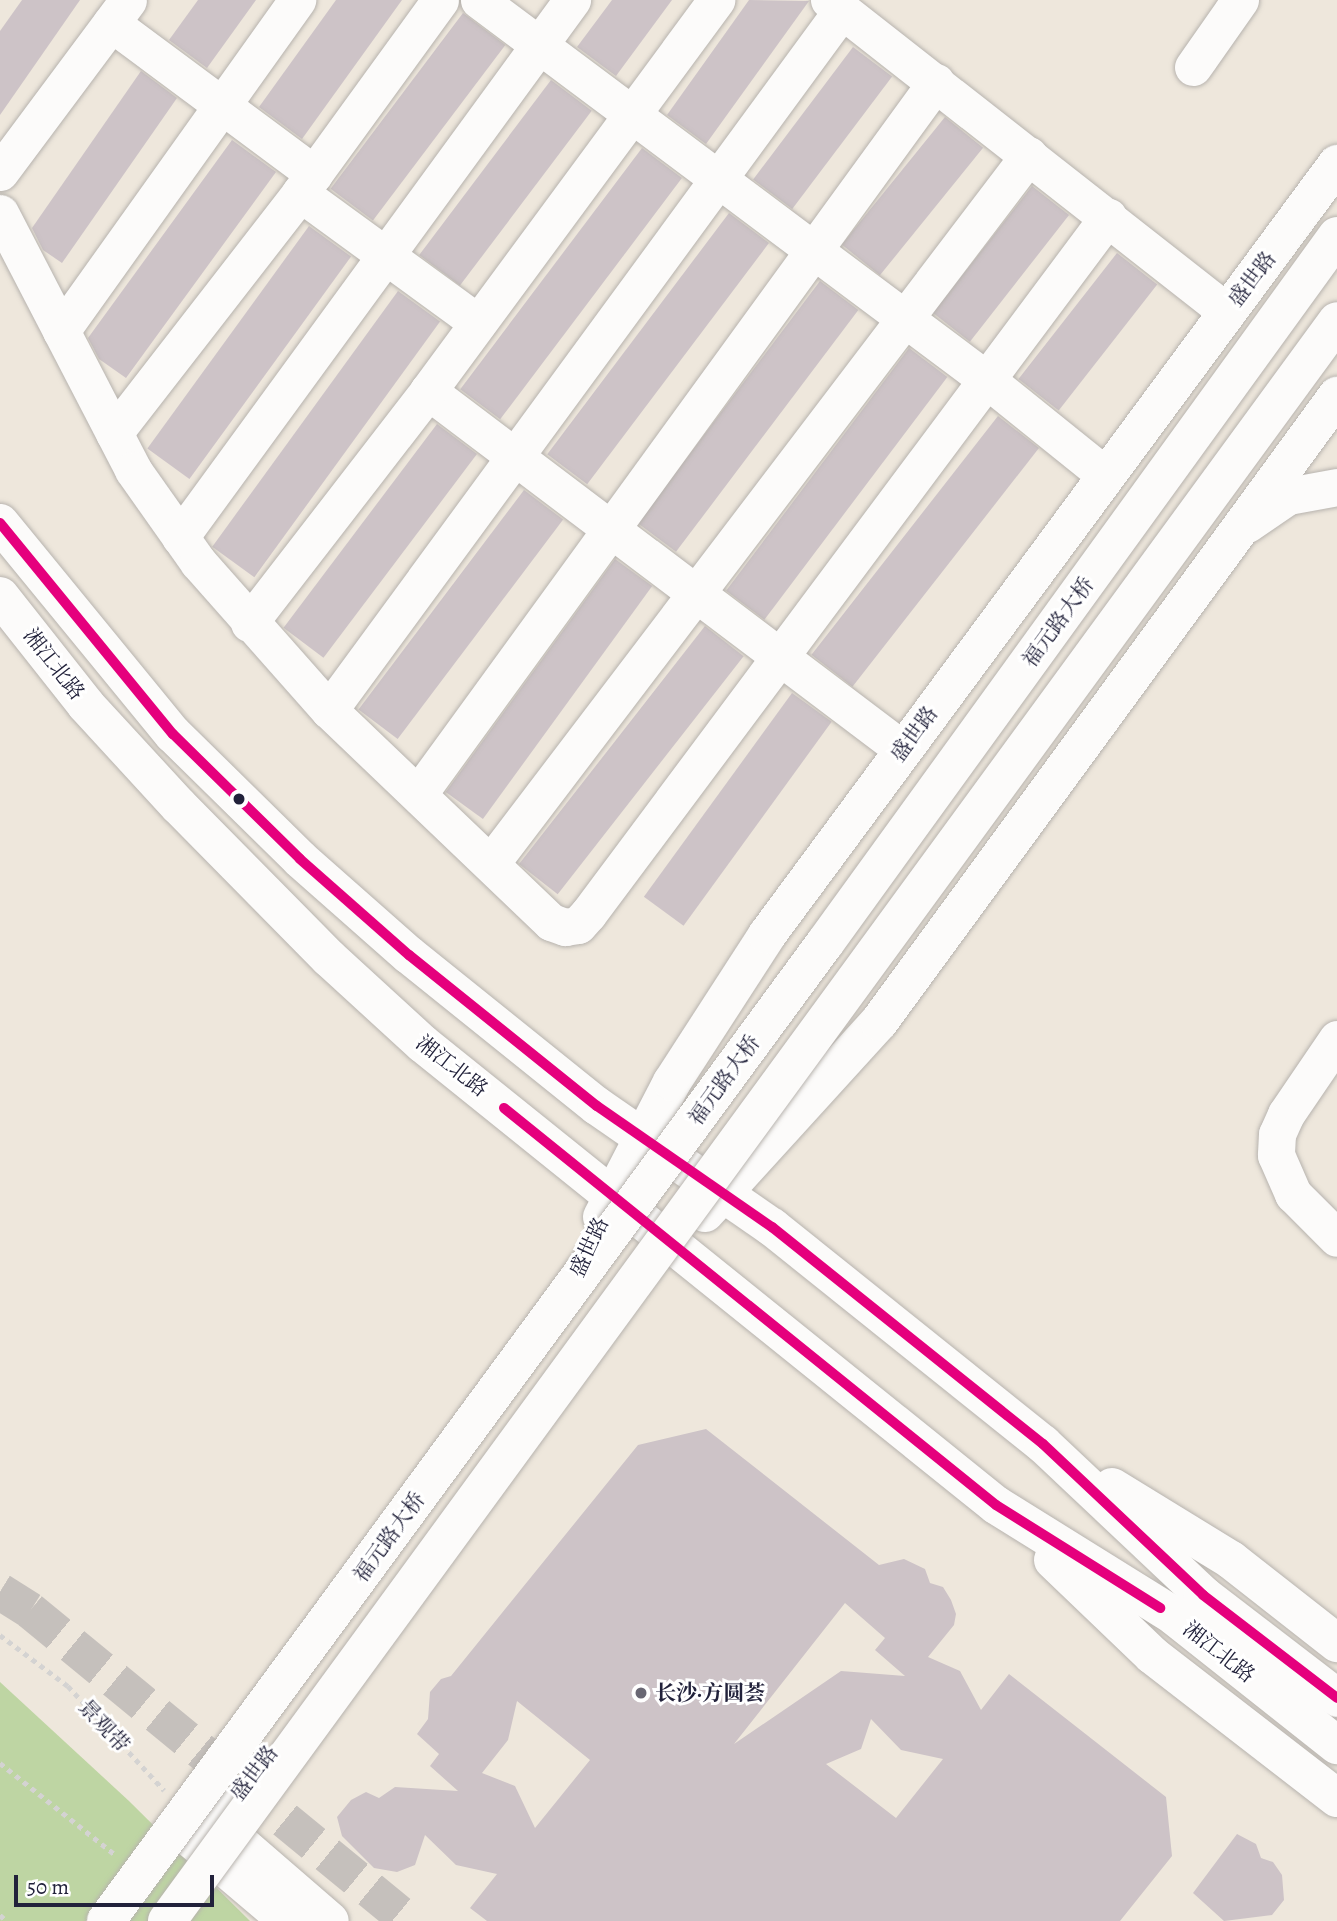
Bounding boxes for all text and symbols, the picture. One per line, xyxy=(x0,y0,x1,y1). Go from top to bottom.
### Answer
street label: 盛世路 xyxy=(1223,246,1281,312)
street label: 福元路大桥 xyxy=(1017,572,1099,672)
street label: 湘江北路 xyxy=(18,623,90,705)
street label: 盛世路 xyxy=(885,701,943,767)
unlabelled marker xyxy=(232,792,246,806)
street label: 湘江北路 xyxy=(411,1030,493,1102)
street label: 福元路大桥 xyxy=(683,1030,765,1130)
street label: 盛世路 xyxy=(564,1213,614,1281)
street label: 福元路大桥 xyxy=(348,1487,430,1587)
street label: 湘江北路 xyxy=(1178,1616,1260,1688)
place label: 长沙·方圆荟 xyxy=(655,1680,765,1706)
marker: 长沙·方圆荟 xyxy=(633,1685,649,1701)
street label: 景观带 xyxy=(73,1694,135,1758)
street label: 盛世路 xyxy=(225,1740,283,1806)
scale bar xyxy=(18,1862,217,1906)
text: 50 m xyxy=(27,1873,69,1901)

